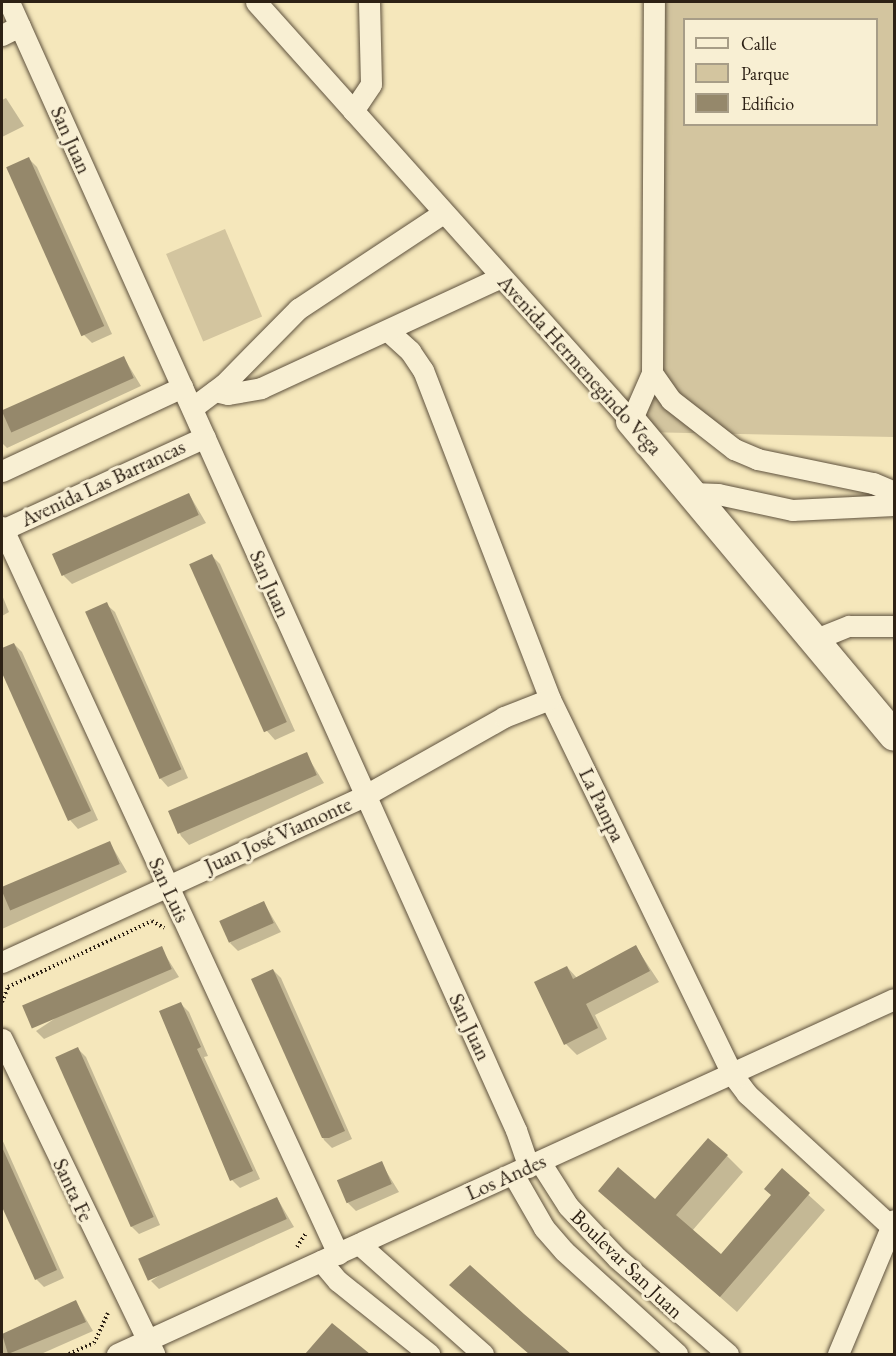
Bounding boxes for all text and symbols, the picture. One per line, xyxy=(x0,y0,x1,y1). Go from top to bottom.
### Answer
legend xyxy=(683,18,878,126)
text: Calle xyxy=(741,32,777,55)
text: Parque xyxy=(741,62,789,85)
text: Edificio xyxy=(741,92,794,115)
street label: San Juan xyxy=(45,102,97,178)
street label: Avenida Hermenegindo Vega xyxy=(492,270,668,460)
street label: Avenida Las Barrancas xyxy=(17,434,189,532)
street label: San Juan xyxy=(244,546,296,622)
street label: La Pampa xyxy=(573,764,631,846)
street label: Juan José Viamonte xyxy=(201,791,355,879)
street label: San Luis xyxy=(143,854,195,926)
street label: San Juan xyxy=(444,989,496,1065)
street label: Los Andes xyxy=(462,1148,550,1206)
street label: Santa Fe xyxy=(47,1154,99,1226)
street label: Boulevar San Juan xyxy=(566,1204,688,1324)

